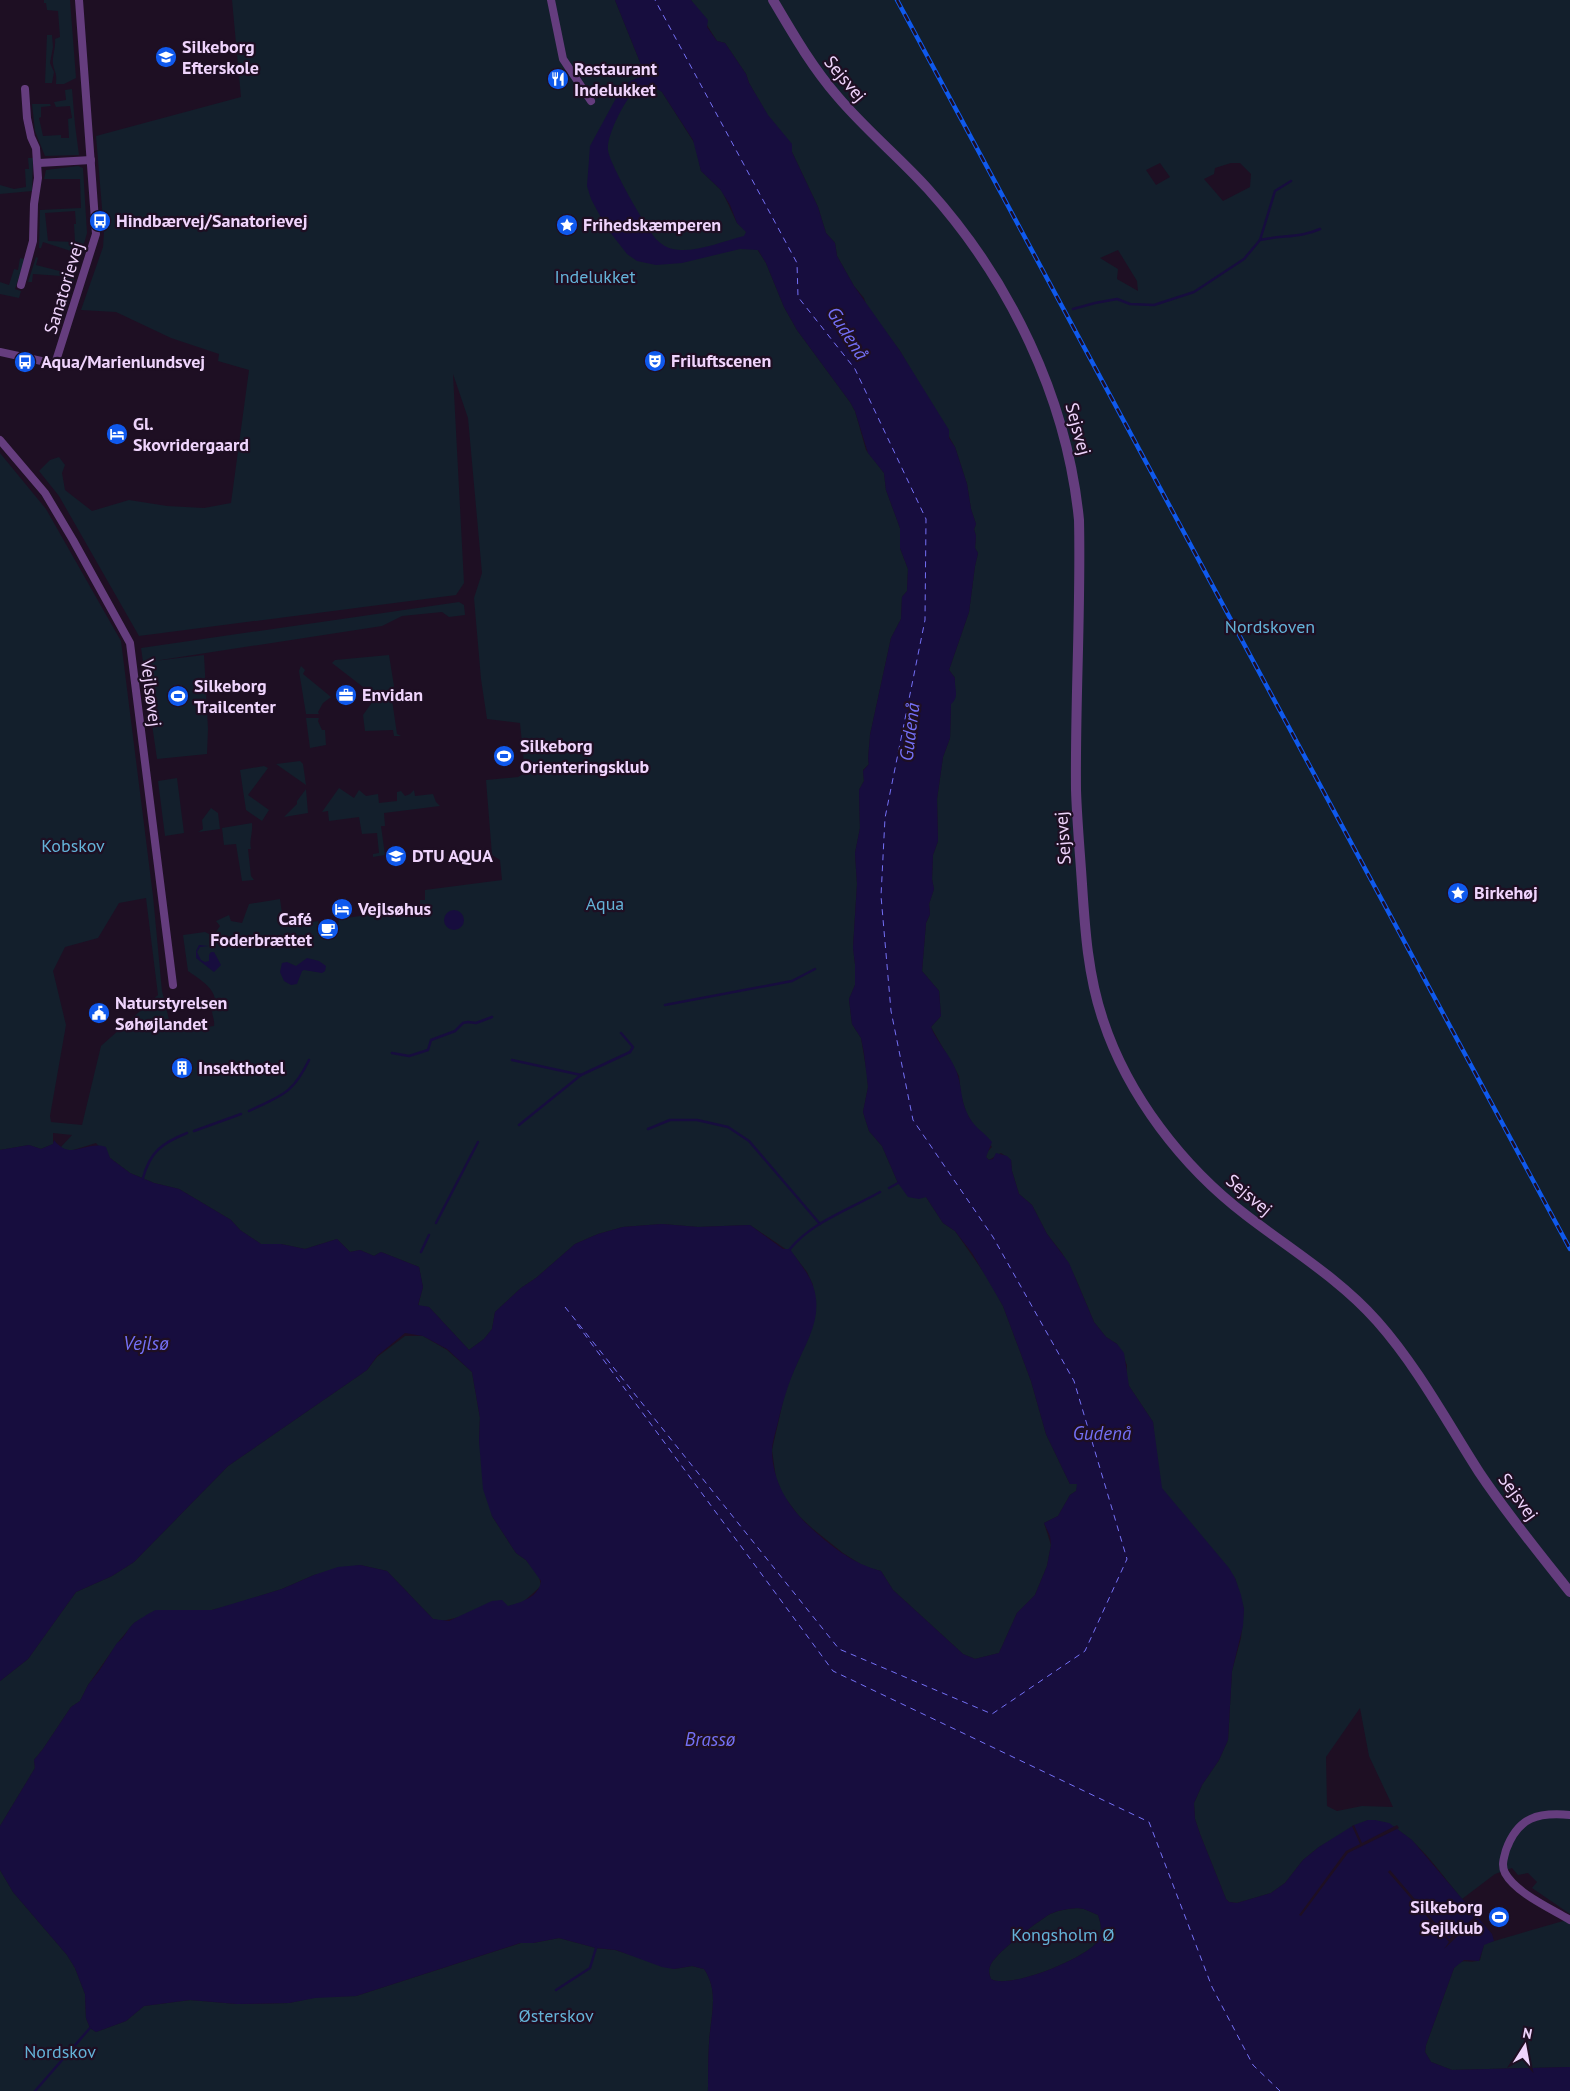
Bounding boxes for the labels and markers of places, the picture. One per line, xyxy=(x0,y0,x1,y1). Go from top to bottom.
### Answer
place label: Silkeborg Efterskole xyxy=(182,35,259,79)
school or university icon: Silkeborg Efterskole xyxy=(154,45,178,69)
place label: Restaurant Indelukket xyxy=(574,57,658,101)
restaurant icon: Restaurant Indelukket xyxy=(546,67,570,91)
bus stop icon: Hindbærvej/Sanatorievej xyxy=(88,209,112,233)
place label: Hindbærvej/Sanatorievej xyxy=(116,209,307,232)
place icon: Frihedskæmperen xyxy=(555,213,579,237)
place label: Frihedskæmperen xyxy=(583,213,721,236)
theatre icon: Friluftscenen xyxy=(643,349,667,373)
place label: Friluftscenen xyxy=(671,349,771,372)
bus stop icon: Aqua/Marienlundsvej xyxy=(13,350,37,374)
place label: Aqua/Marienlundsvej xyxy=(41,350,205,373)
place label: Gl. Skovridergaard xyxy=(133,412,249,456)
hotel icon: Gl. Skovridergaard xyxy=(105,422,129,446)
place label: Silkeborg Trailcenter xyxy=(194,674,276,718)
office icon: Envidan xyxy=(334,683,358,707)
place label: Envidan xyxy=(362,683,423,706)
sports icon: Silkeborg Trailcenter xyxy=(166,684,190,708)
place label: Silkeborg Orienteringsklub xyxy=(520,734,650,778)
sports icon: Silkeborg Orienteringsklub xyxy=(492,744,516,768)
school or university icon: DTU AQUA xyxy=(384,844,408,868)
place label: DTU AQUA xyxy=(412,844,493,867)
place icon: Birkehøj xyxy=(1446,881,1470,905)
place label: Birkehøj xyxy=(1474,881,1538,904)
hotel icon: Vejlsøhus xyxy=(330,897,354,921)
place label: Vejlsøhus xyxy=(357,897,432,920)
place label: Café Foderbrættet xyxy=(210,907,313,951)
cafe icon: Café Foderbrættet xyxy=(316,917,340,941)
place label: Naturstyrelsen Søhøjlandet xyxy=(115,991,227,1035)
public building icon: Naturstyrelsen Søhøjlandet xyxy=(87,1001,111,1025)
building icon: Insekthotel xyxy=(170,1056,194,1080)
place label: Insekthotel xyxy=(198,1056,286,1079)
place label: Silkeborg Sejlklub xyxy=(1410,1895,1483,1939)
sports icon: Silkeborg Sejlklub xyxy=(1487,1905,1511,1929)

